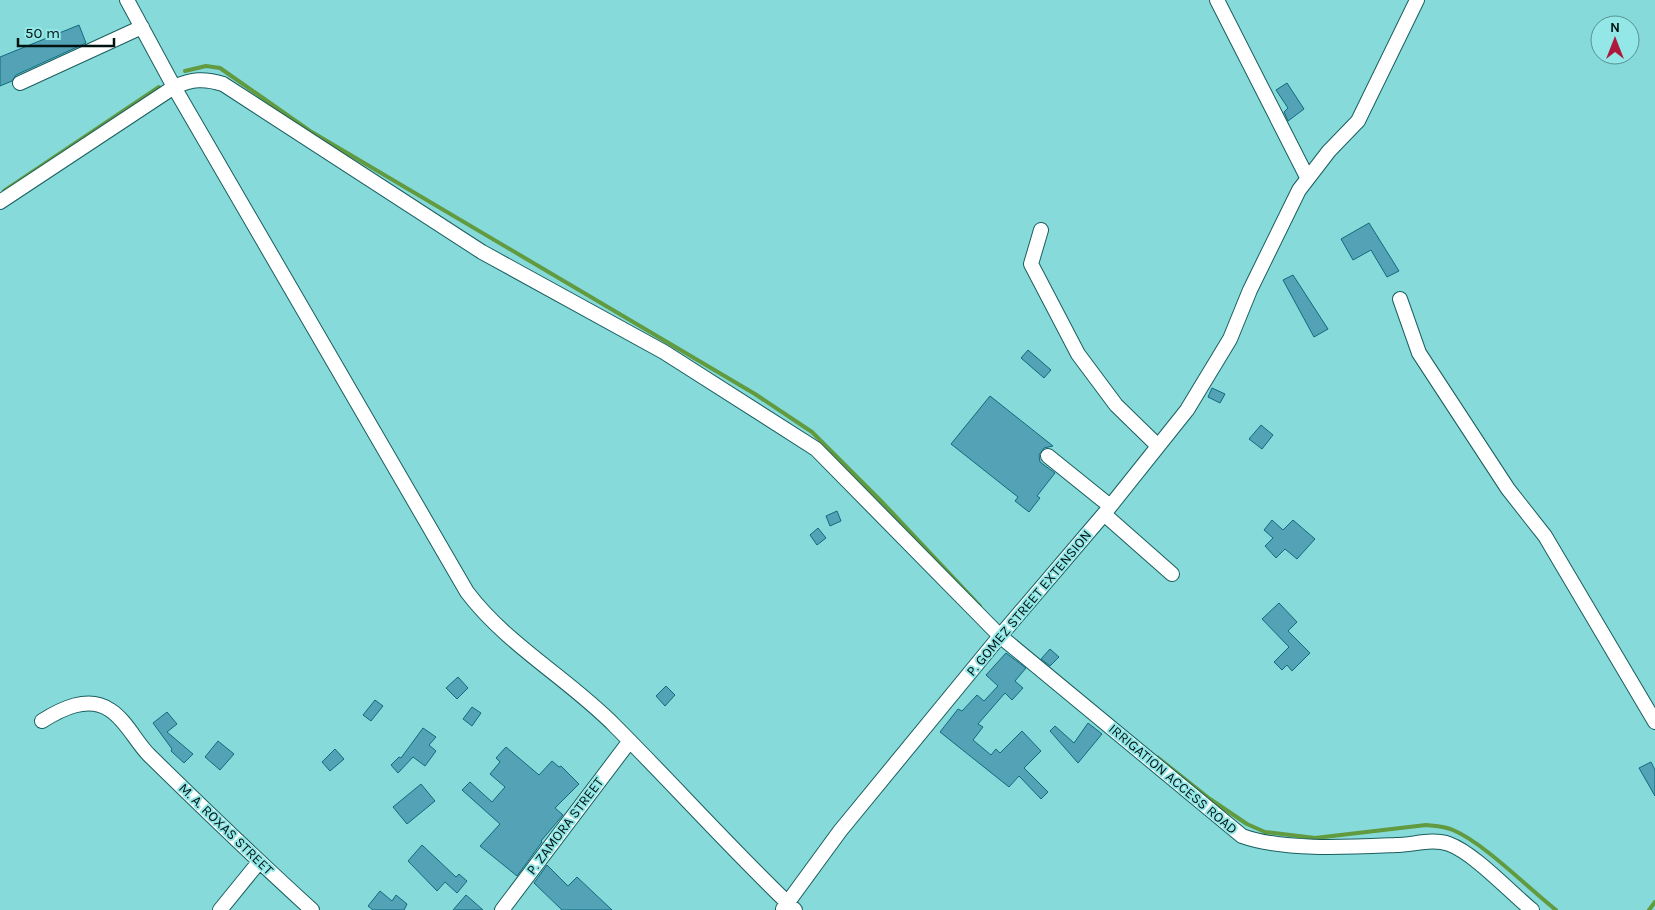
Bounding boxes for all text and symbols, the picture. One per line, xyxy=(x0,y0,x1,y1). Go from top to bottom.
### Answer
scale bar xyxy=(18,15,114,47)
north arrow xyxy=(1590,15,1640,65)
text: N xyxy=(1610,19,1620,36)
text: 50 m xyxy=(25,24,60,42)
street label: P. GOMEZ STREET EXTENSION xyxy=(963,527,1095,679)
street label: IRRIGATION ACCESS ROAD xyxy=(1105,720,1241,838)
street label: P. ZAMORA STREET xyxy=(523,774,607,878)
street label: M. A. ROXAS STREET xyxy=(175,780,277,878)

